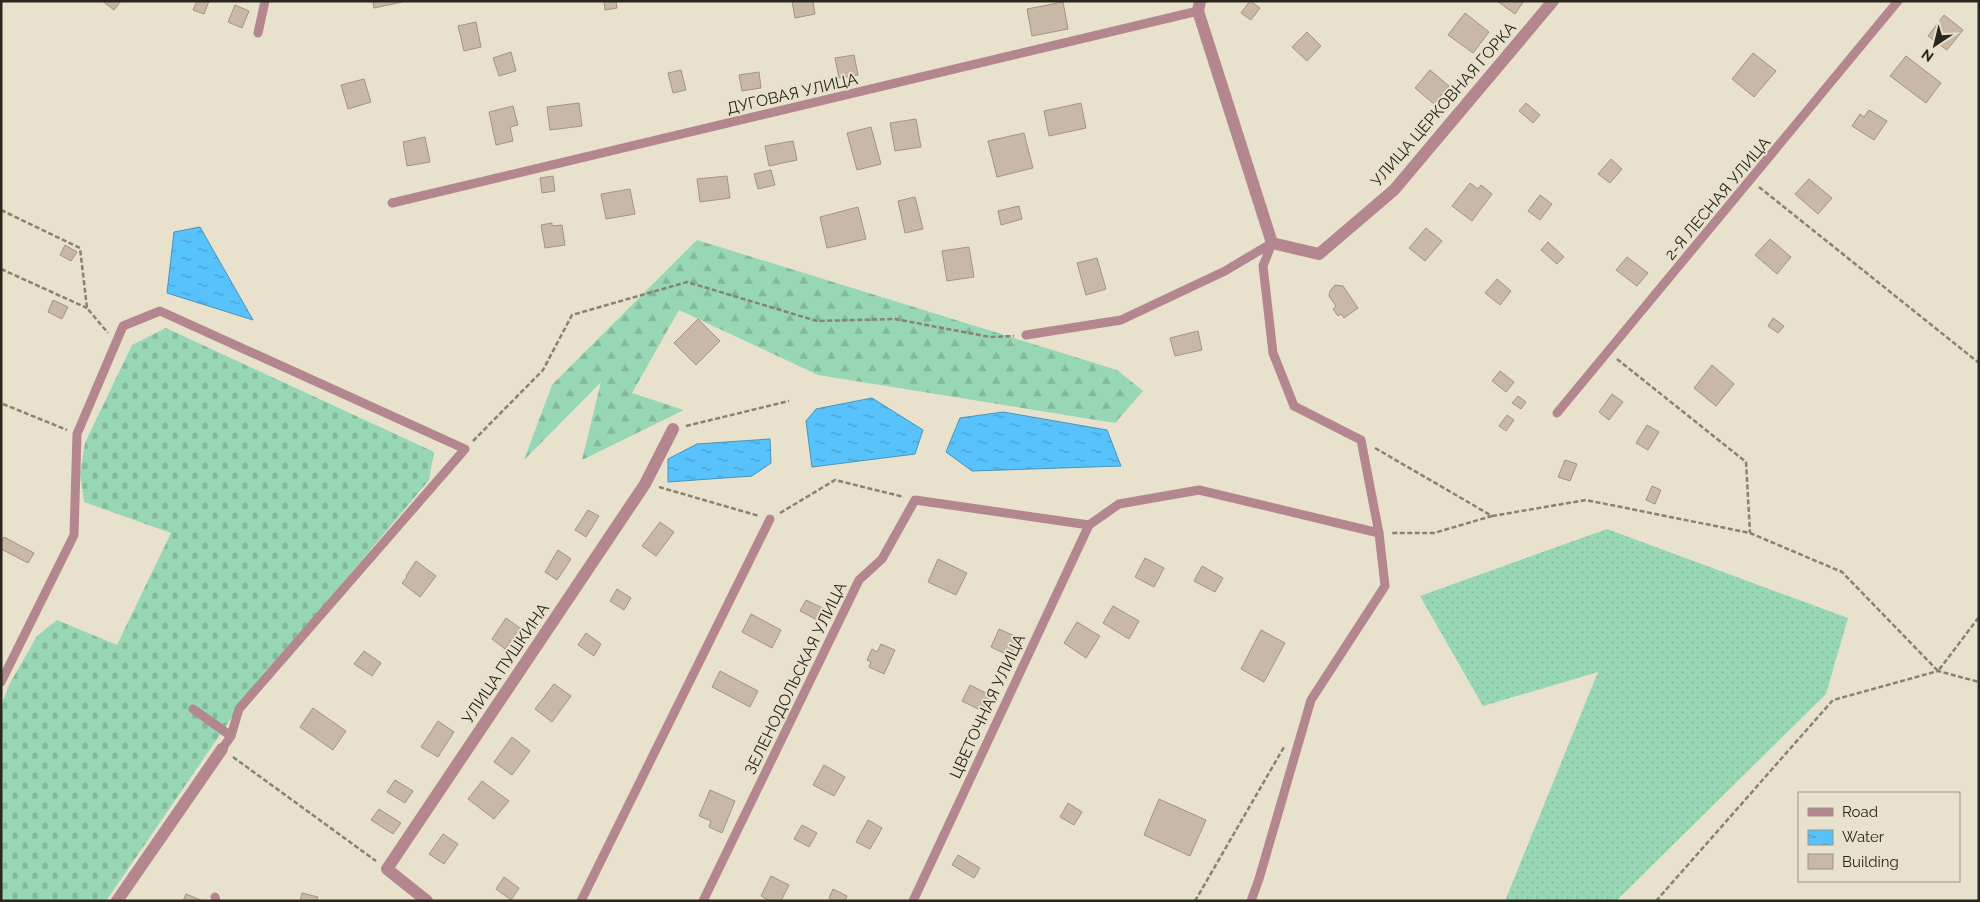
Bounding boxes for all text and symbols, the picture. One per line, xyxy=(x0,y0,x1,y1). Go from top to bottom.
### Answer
street label: УЛИЦА ЦЕРКОВНАЯ ГОРКА xyxy=(1367,18,1520,190)
north arrow xyxy=(1910,20,1960,70)
text: N xyxy=(1919,46,1937,65)
street label: ДУГОВАЯ УЛИЦА xyxy=(725,69,860,118)
street label: 2-Я ЛЕСНАЯ УЛИЦА xyxy=(1660,133,1774,264)
street label: ЗЕЛЕНОДОЛЬСКАЯ УЛИЦА xyxy=(741,579,850,777)
street label: УЛИЦА ПУШКИНА xyxy=(458,599,553,727)
street label: ЦВЕТОЧНАЯ УЛИЦА xyxy=(946,631,1029,781)
legend xyxy=(1798,792,1960,882)
text: Road xyxy=(1842,803,1878,821)
text: Water xyxy=(1842,828,1885,846)
text: Building xyxy=(1842,853,1899,871)

